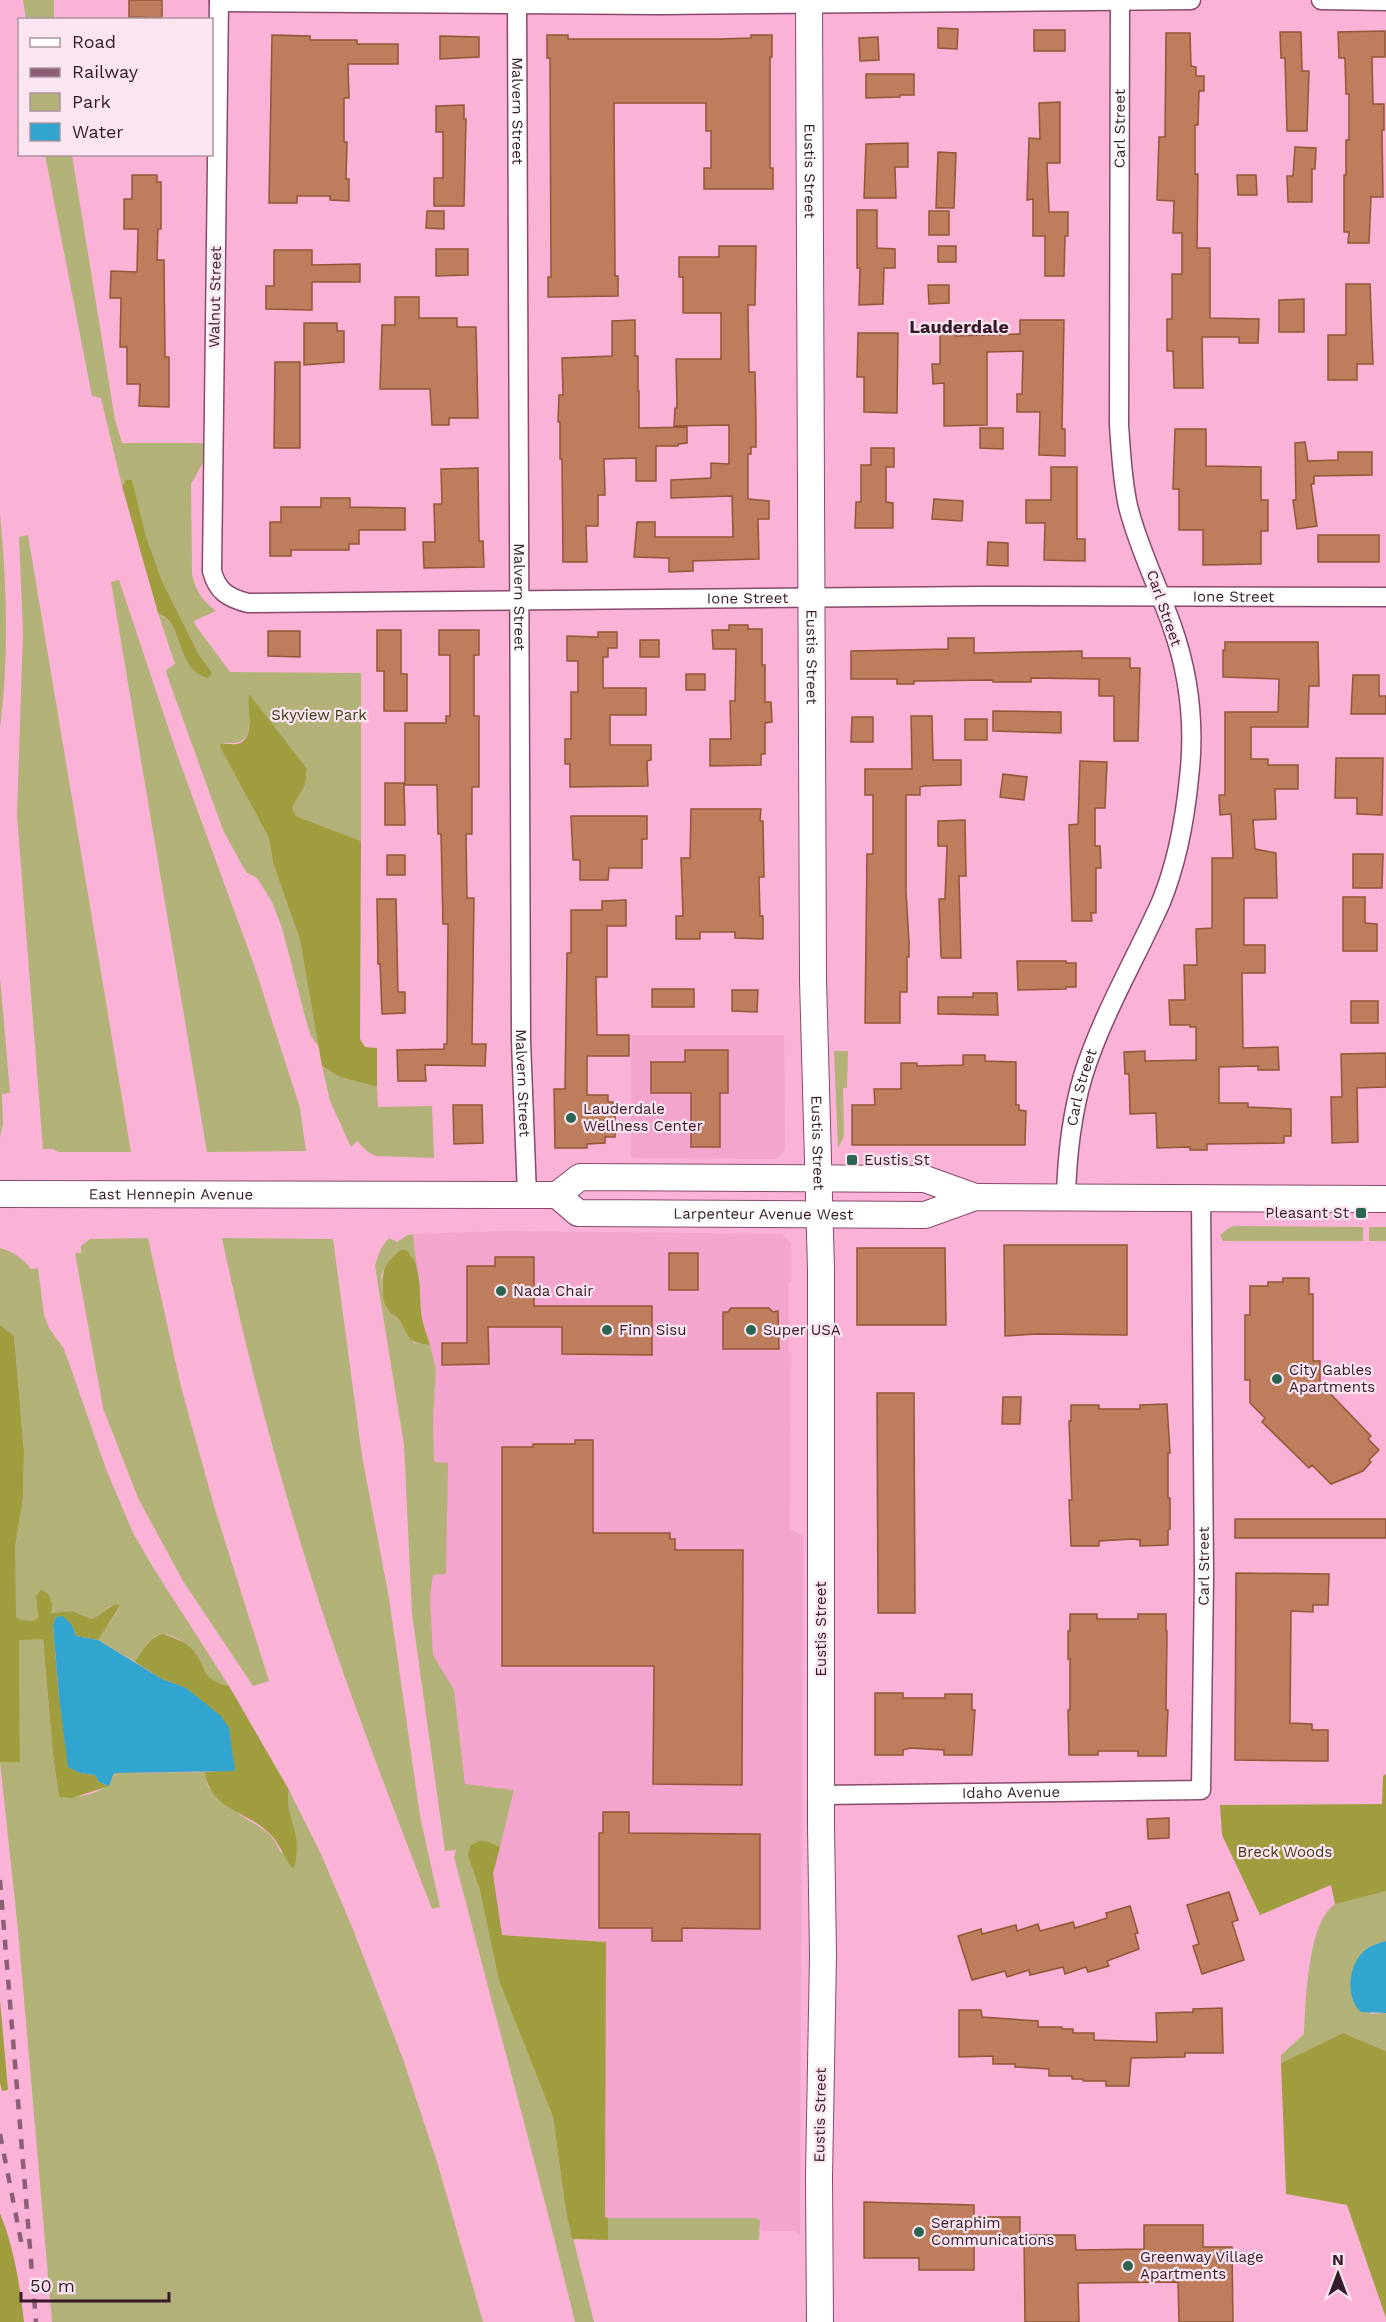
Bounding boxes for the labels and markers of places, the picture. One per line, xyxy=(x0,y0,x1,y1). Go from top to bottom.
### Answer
place label: Lauderdale Wellness Center xyxy=(583,1100,703,1135)
marker: Lauderdale Wellness Center xyxy=(564,1111,578,1125)
place label: Eustis St xyxy=(864,1151,930,1169)
marker: Eustis St xyxy=(845,1153,859,1167)
place label: Pleasant St xyxy=(1265,1204,1350,1222)
marker: Pleasant St xyxy=(1354,1206,1368,1220)
place label: Nada Chair xyxy=(513,1282,593,1300)
marker: Nada Chair xyxy=(494,1284,508,1298)
place label: Finn Sisu xyxy=(619,1321,687,1339)
place label: Super USA xyxy=(763,1321,841,1339)
marker: Finn Sisu xyxy=(600,1323,614,1337)
marker: Super USA xyxy=(744,1323,758,1337)
place label: City Gables Apartments xyxy=(1289,1361,1375,1396)
marker: City Gables Apartments xyxy=(1270,1372,1284,1386)
place label: Seraphim Communications xyxy=(931,2214,1055,2249)
marker: Seraphim Communications xyxy=(912,2225,926,2239)
place label: Greenway Village Apartments xyxy=(1140,2248,1264,2283)
marker: Greenway Village Apartments xyxy=(1121,2259,1135,2273)

